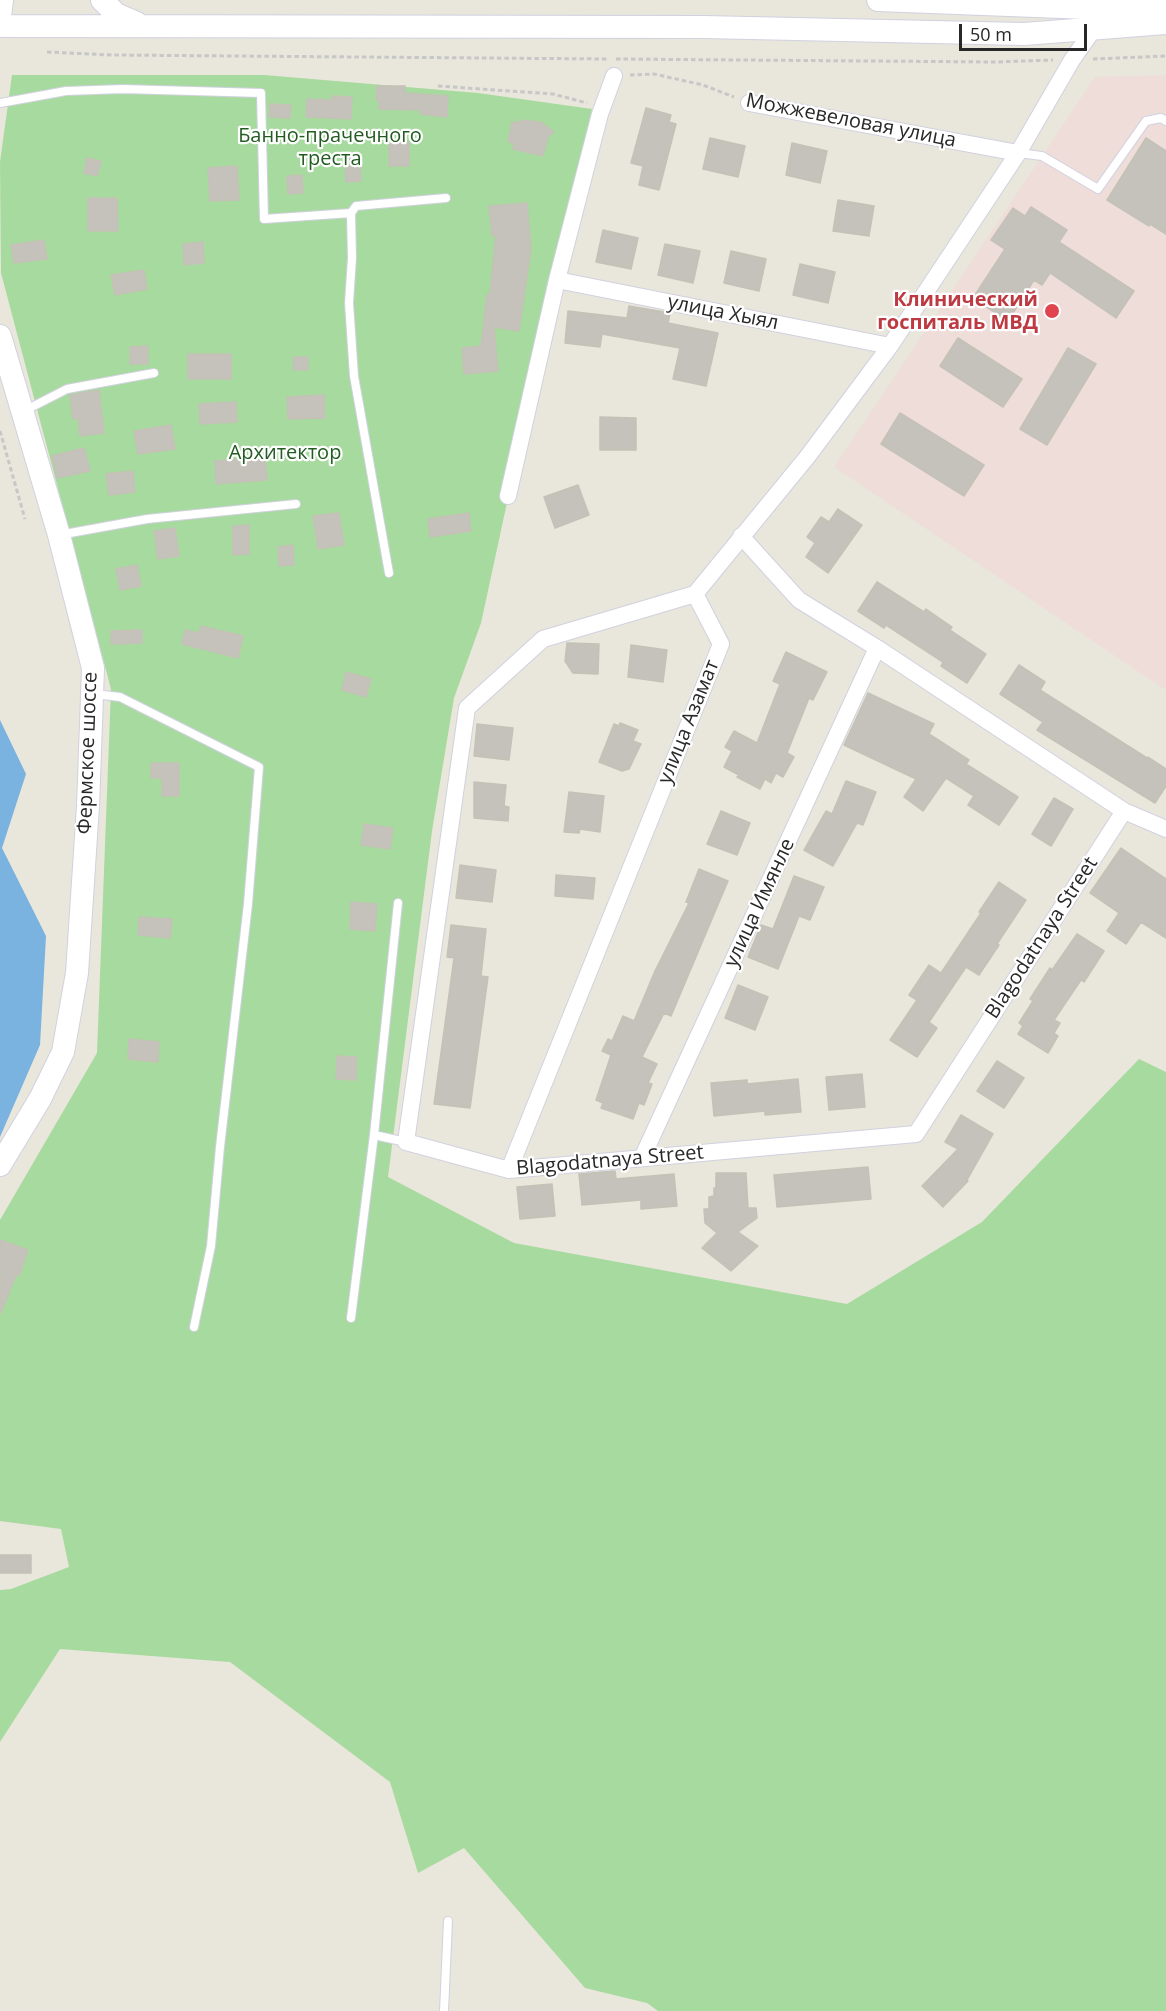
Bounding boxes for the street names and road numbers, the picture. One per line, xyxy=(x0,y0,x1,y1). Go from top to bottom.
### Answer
street label: Можжевеловая улица xyxy=(744,89,958,153)
street label: улица Хыял xyxy=(666,290,780,336)
street label: улица Азамат xyxy=(653,656,725,788)
street label: Фермское шоссе xyxy=(73,671,103,835)
street label: улица Имянле xyxy=(720,835,800,971)
street label: Blagodatnaya Street xyxy=(981,853,1103,1023)
street label: Blagodatnaya Street xyxy=(515,1141,705,1181)

